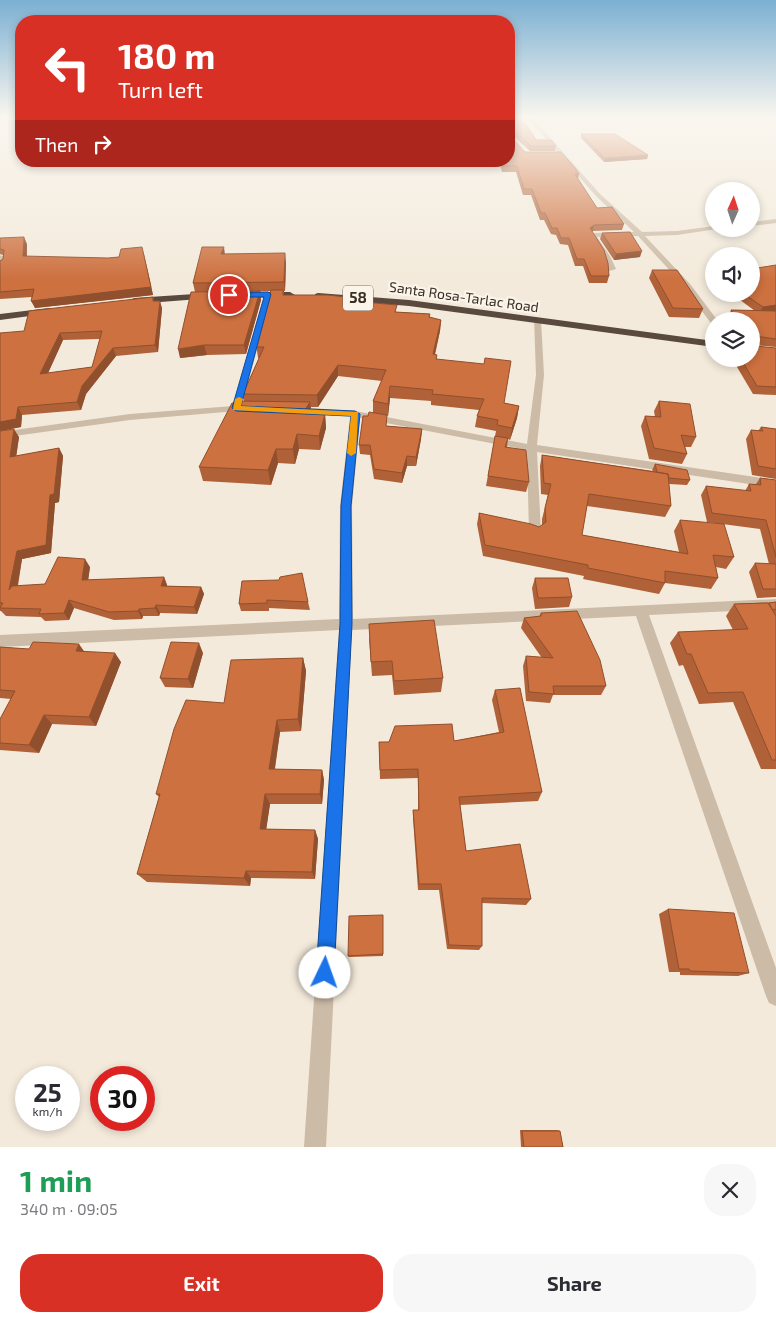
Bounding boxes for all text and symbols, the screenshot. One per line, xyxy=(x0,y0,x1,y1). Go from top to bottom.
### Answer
text: 180 m xyxy=(118,34,215,76)
icon: left xyxy=(35,35,100,100)
text: Turn left xyxy=(118,76,203,102)
icon: right xyxy=(88,130,116,158)
text: Then xyxy=(35,133,78,156)
north arrow xyxy=(705,182,760,238)
map controls xyxy=(705,182,760,367)
button: sound xyxy=(705,247,760,302)
pin xyxy=(208,274,250,316)
street label: Santa Rosa-Tarlac Road xyxy=(388,278,540,315)
icon: arrive xyxy=(215,281,243,309)
road number: 58 xyxy=(343,286,373,310)
button: layers xyxy=(705,312,760,367)
position arrow xyxy=(298,946,350,998)
speed limit sign: 30 xyxy=(90,1066,155,1131)
text: 25 xyxy=(33,1077,62,1107)
text: km/h xyxy=(33,1104,62,1118)
text: 1 min xyxy=(20,1162,92,1198)
button: close xyxy=(704,1164,756,1216)
text: 340 m · 09:05 xyxy=(20,1199,118,1218)
button: Exit xyxy=(20,1254,383,1312)
button: Share xyxy=(393,1254,756,1312)

